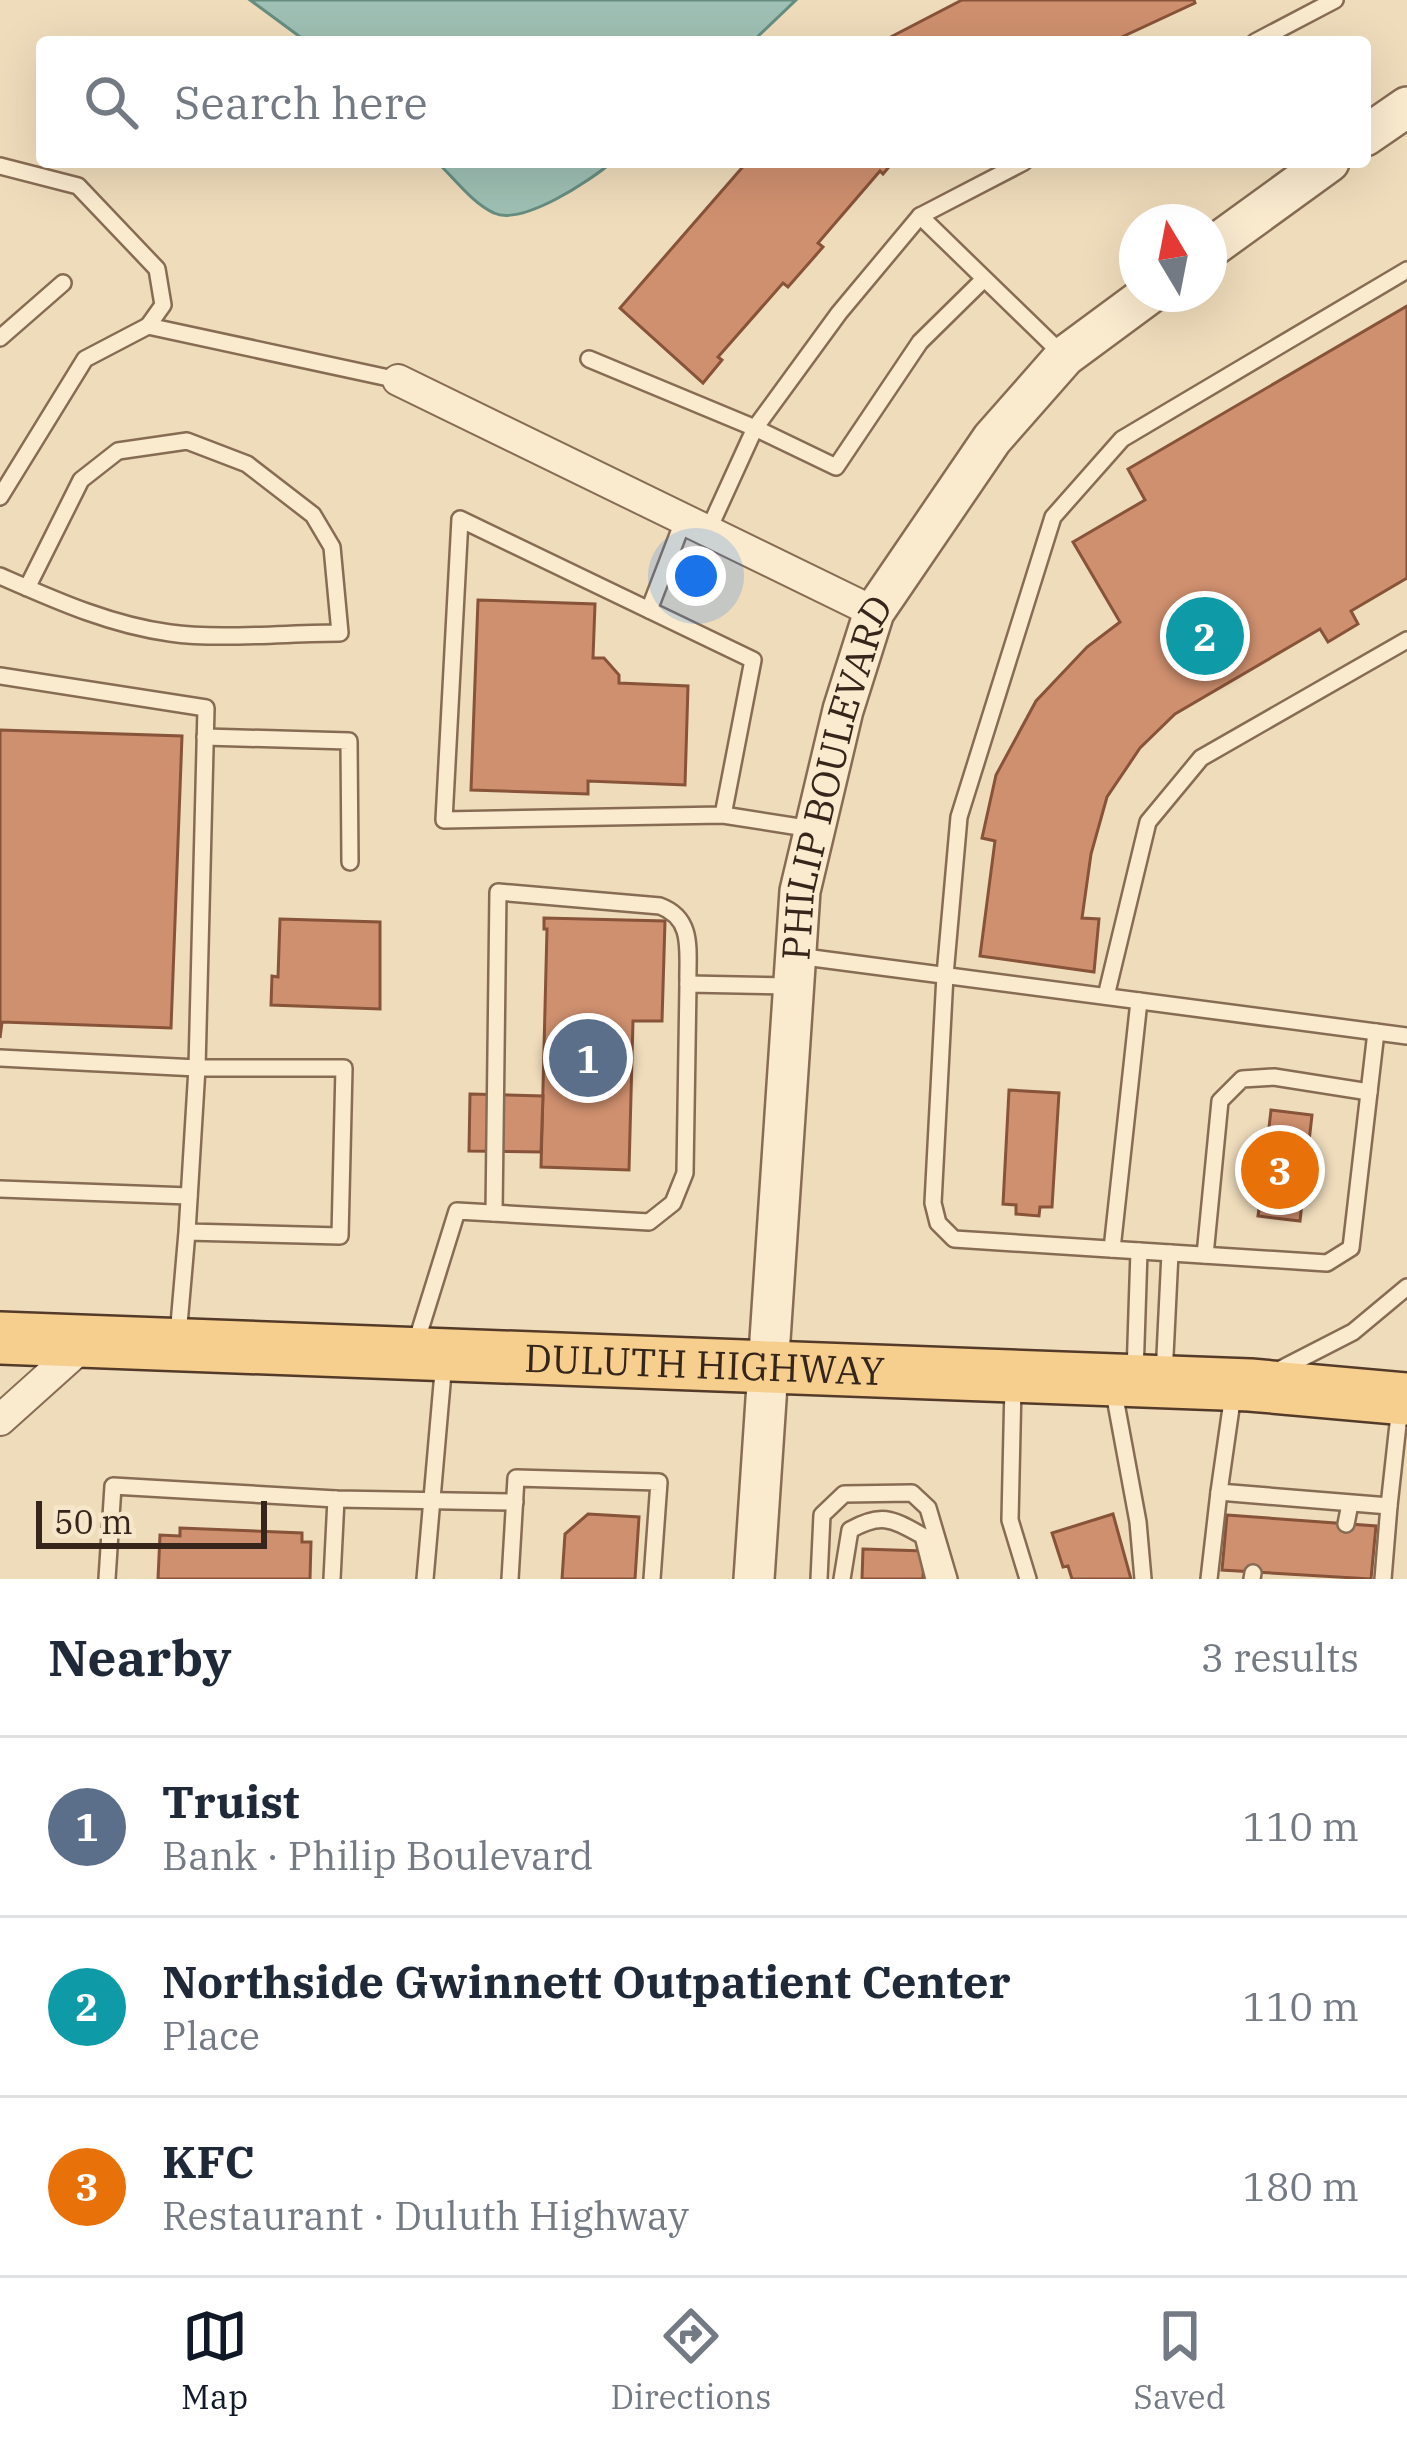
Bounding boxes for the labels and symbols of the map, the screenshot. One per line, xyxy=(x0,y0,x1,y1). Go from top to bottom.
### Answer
north arrow xyxy=(1119,204,1227,312)
your location xyxy=(666,546,726,606)
street label: PHILIP BOULEVARD xyxy=(769,585,903,962)
pin: 2 xyxy=(1166,591,1244,681)
pin: 1 xyxy=(549,1013,627,1103)
pin: 3 xyxy=(1241,1125,1319,1215)
street label: DULUTH HIGHWAY xyxy=(523,1332,886,1396)
scale bar xyxy=(36,1495,267,1548)

